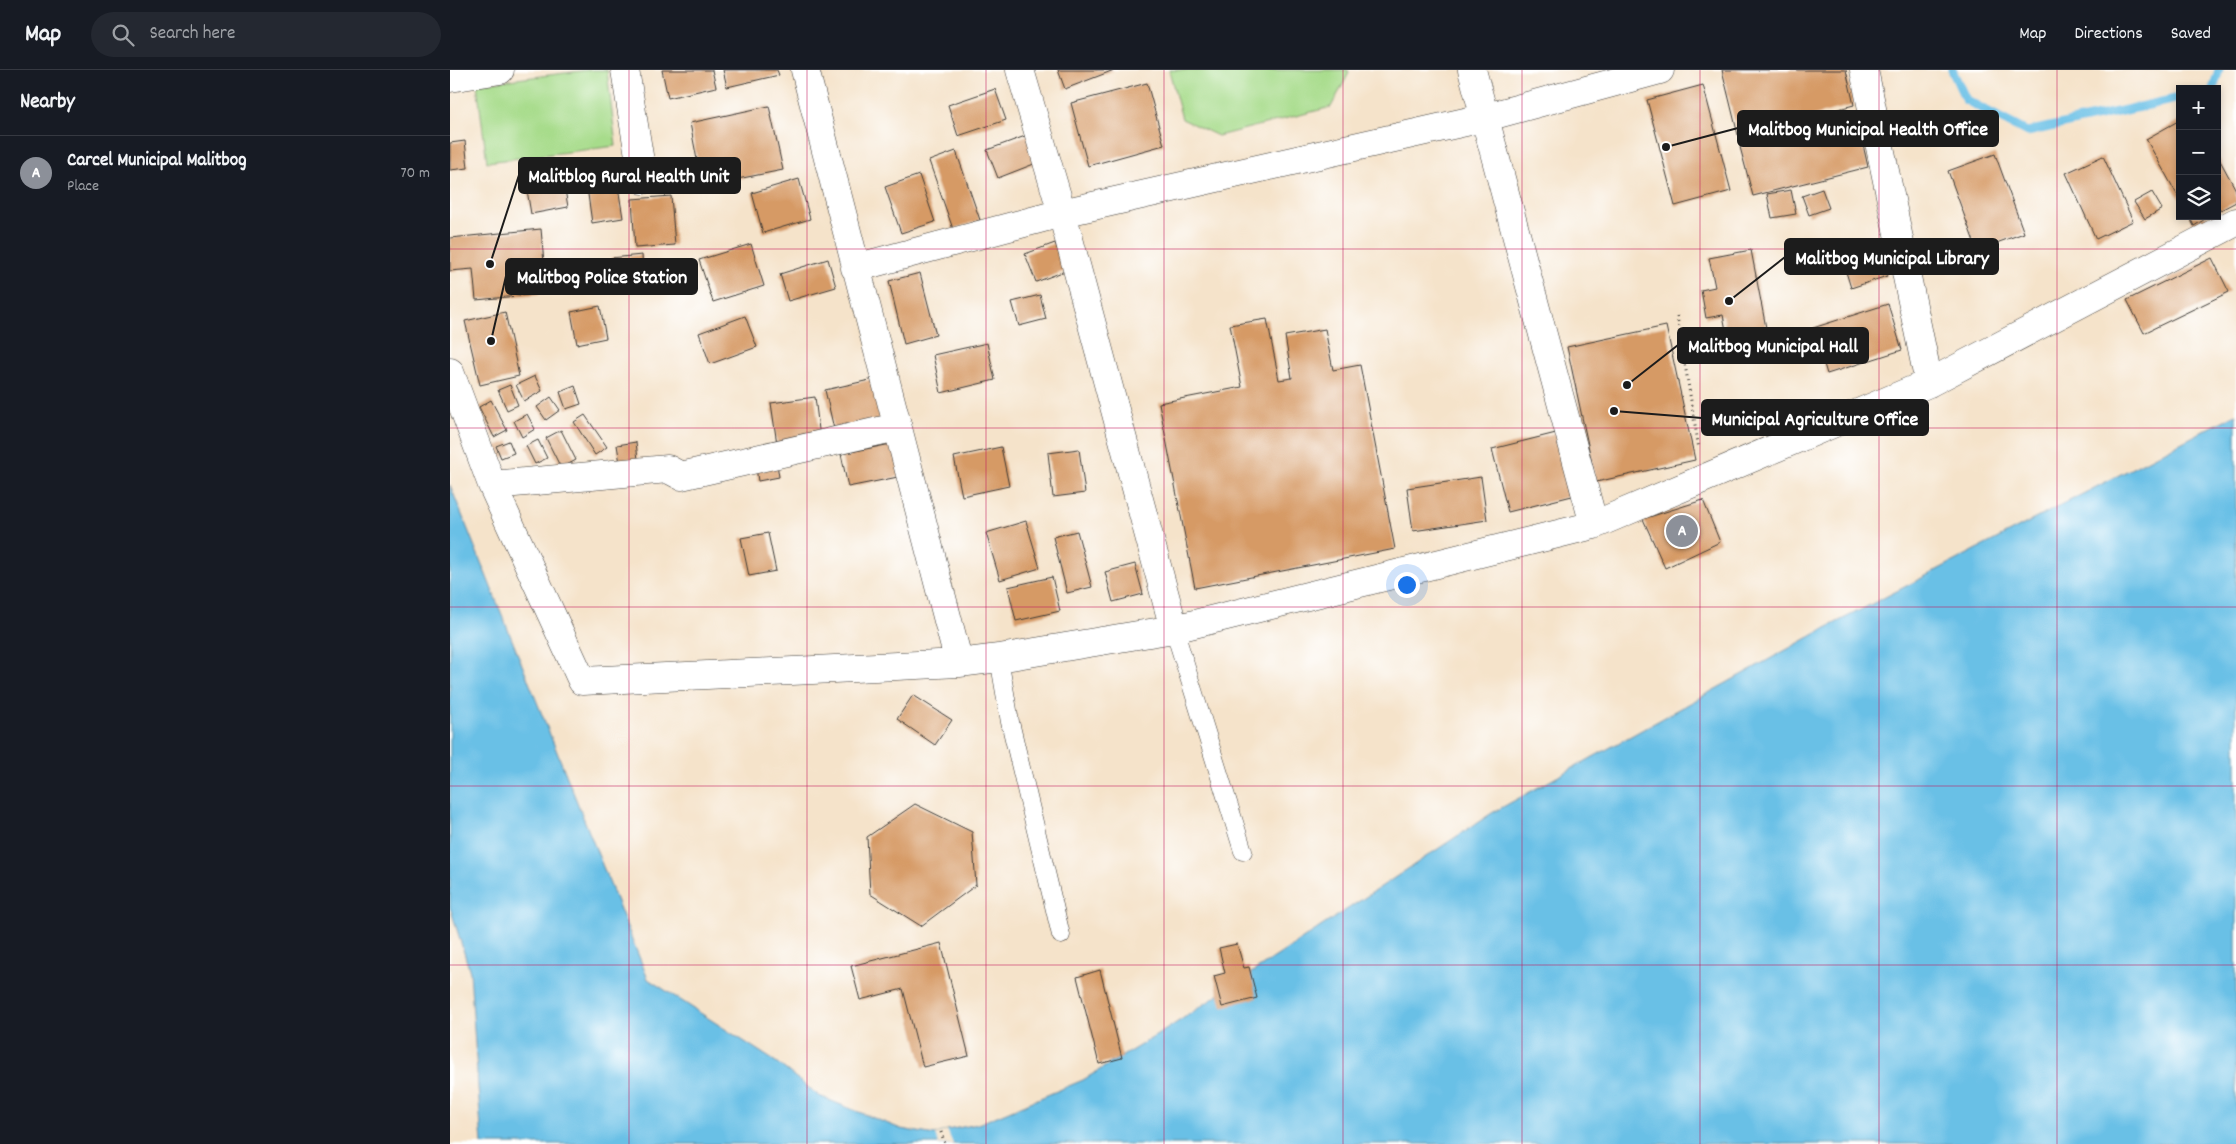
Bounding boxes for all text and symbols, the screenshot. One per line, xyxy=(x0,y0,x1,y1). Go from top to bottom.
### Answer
search box xyxy=(91,12,441,57)
text: Map xyxy=(25,18,61,52)
icon: search xyxy=(109,21,137,49)
text: Search here xyxy=(149,21,235,48)
text: Map xyxy=(2019,22,2046,47)
text: Directions xyxy=(2074,22,2143,47)
text: Saved xyxy=(2171,22,2211,47)
map controls xyxy=(2176,85,2221,220)
button: + xyxy=(2176,85,2221,130)
text: Nearby xyxy=(20,88,75,118)
callout: Malitbog Municipal Health Office xyxy=(1738,111,1998,146)
text: Malitbog Municipal Health Office xyxy=(1748,117,1988,145)
button: − xyxy=(2176,130,2221,175)
text: Carcel Municipal Malitbog xyxy=(67,148,247,175)
callout: Malitblog Rural Health Unit xyxy=(519,158,740,193)
text: A xyxy=(32,162,40,185)
text: 70 m xyxy=(400,162,430,185)
text: Malitblog Rural Health Unit xyxy=(528,164,730,192)
text: Place xyxy=(67,175,99,198)
button: layers xyxy=(2176,175,2221,220)
callout: Malitbog Municipal Library xyxy=(1785,239,1998,274)
text: Malitbog Municipal Library xyxy=(1795,246,1990,274)
callout: Malitbog Police Station xyxy=(506,259,697,294)
text: Malitbog Police Station xyxy=(517,265,687,293)
callout: Malitbog Municipal Hall xyxy=(1678,328,1868,363)
text: Malitbog Municipal Hall xyxy=(1688,334,1858,362)
callout: Municipal Agriculture Office xyxy=(1702,400,1928,435)
text: Municipal Agriculture Office xyxy=(1712,407,1919,435)
pin: A xyxy=(1666,512,1698,550)
your location xyxy=(1394,572,1420,598)

